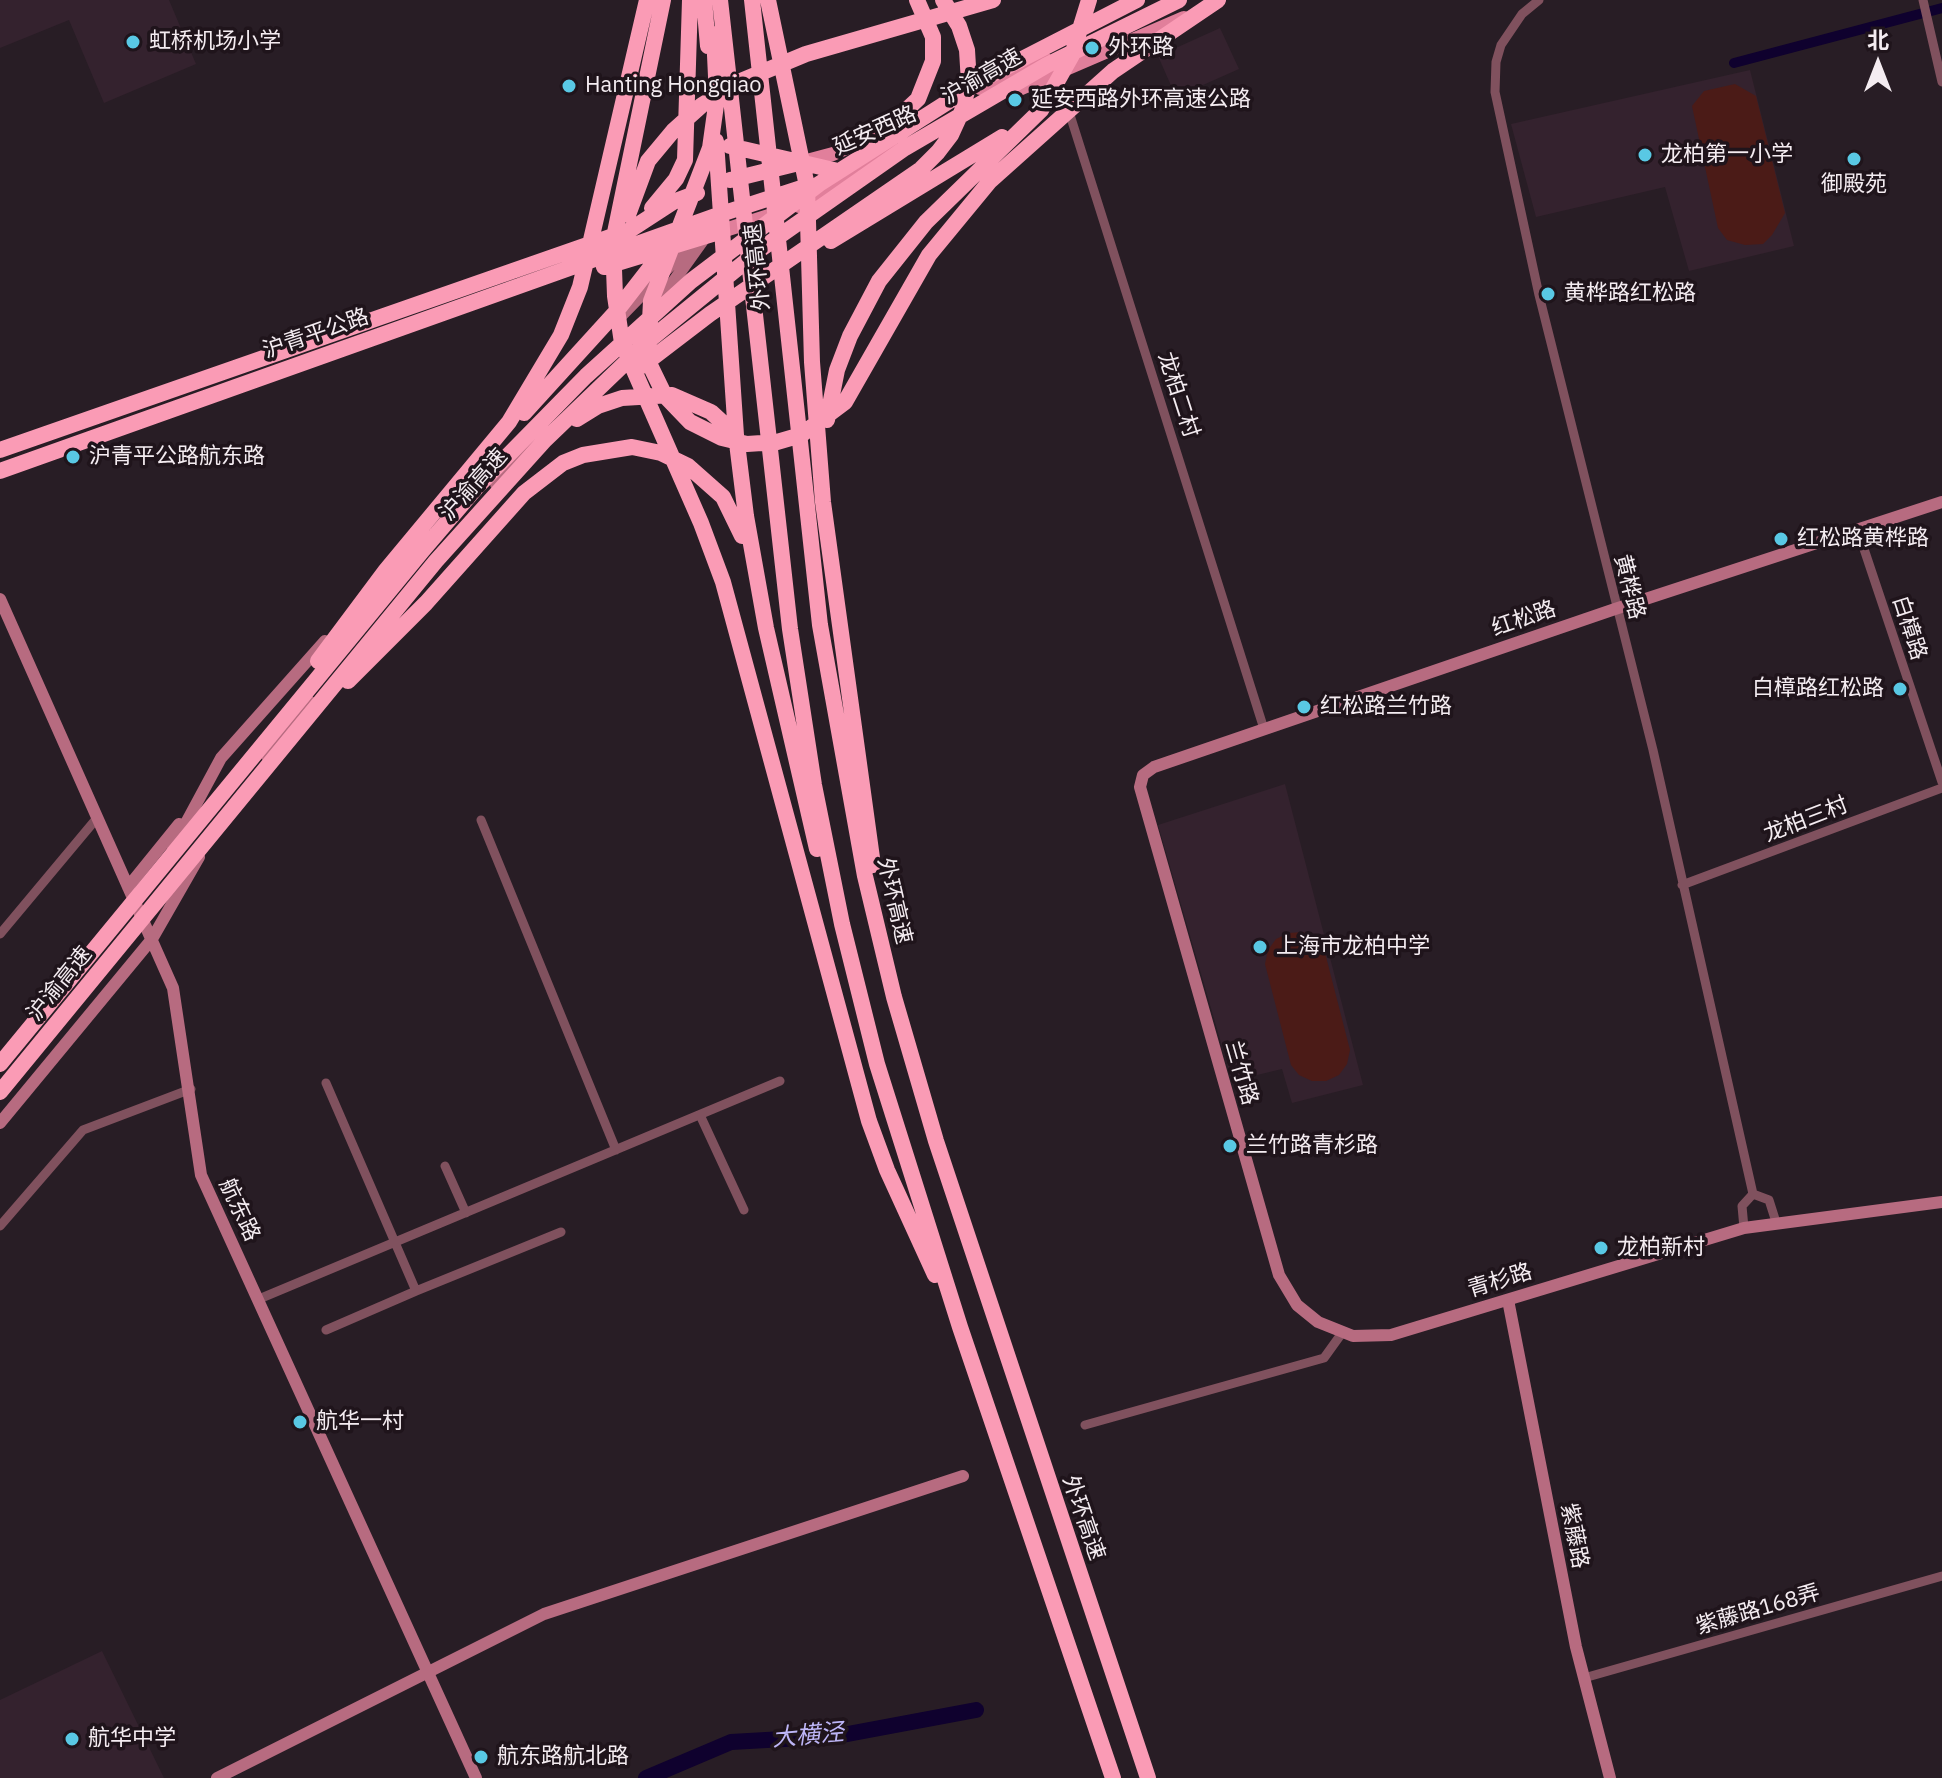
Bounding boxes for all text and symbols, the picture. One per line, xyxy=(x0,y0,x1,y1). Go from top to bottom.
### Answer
north arrow xyxy=(1838,24,1918,104)
text: 北 xyxy=(1867,25,1889,54)
place label: 虹桥机场小学 xyxy=(149,29,281,55)
marker: 虹桥机场小学 xyxy=(124,33,142,51)
place label: 外环路 xyxy=(1108,35,1174,61)
marker: 外环路 xyxy=(1083,39,1101,57)
street label: 沪渝高速 xyxy=(937,44,1027,110)
place label: Hanting Hongqiao xyxy=(585,73,762,99)
marker: Hanting Hongqiao xyxy=(560,77,578,95)
place label: 延安西路外环高速公路 xyxy=(1031,87,1251,113)
marker: 延安西路外环高速公路 xyxy=(1006,91,1024,109)
street label: 延安西路 xyxy=(829,101,921,161)
place label: 龙柏第一小学 xyxy=(1661,142,1793,168)
marker: 龙柏第一小学 xyxy=(1636,146,1654,164)
marker: 御殿苑 xyxy=(1845,150,1863,168)
place label: 御殿苑 xyxy=(1821,172,1887,198)
street label: 外环高速 xyxy=(740,222,776,312)
place label: 黄桦路红松路 xyxy=(1564,281,1696,307)
marker: 黄桦路红松路 xyxy=(1539,285,1557,303)
street label: 沪青平公路 xyxy=(260,304,372,364)
street label: 龙柏二村 xyxy=(1152,349,1204,441)
street label: 沪渝高速 xyxy=(435,443,513,527)
place label: 沪青平公路航东路 xyxy=(89,444,265,470)
marker: 沪青平公路航东路 xyxy=(64,448,82,466)
place label: 红松路黄桦路 xyxy=(1797,526,1929,552)
marker: 红松路黄桦路 xyxy=(1772,530,1790,548)
street label: 黄桦路 xyxy=(1608,552,1650,622)
street label: 白樟路 xyxy=(1886,593,1932,663)
street label: 红松路 xyxy=(1489,596,1559,642)
place label: 白樟路红松路 xyxy=(1752,676,1884,702)
marker: 白樟路红松路 xyxy=(1891,680,1909,698)
place label: 红松路兰竹路 xyxy=(1320,694,1452,720)
marker: 红松路兰竹路 xyxy=(1295,698,1313,716)
street label: 龙柏三村 xyxy=(1760,792,1852,848)
street label: 外环高速 xyxy=(871,855,917,947)
place label: 上海市龙柏中学 xyxy=(1276,934,1430,960)
marker: 上海市龙柏中学 xyxy=(1251,938,1269,956)
street label: 沪渝高速 xyxy=(22,941,98,1027)
street label: 兰竹路 xyxy=(1219,1038,1263,1108)
place label: 兰竹路青杉路 xyxy=(1246,1133,1378,1159)
marker: 兰竹路青杉路 xyxy=(1221,1137,1239,1155)
street label: 航东路 xyxy=(213,1175,265,1245)
place label: 龙柏新村 xyxy=(1617,1235,1705,1261)
marker: 龙柏新村 xyxy=(1592,1239,1610,1257)
street label: 青杉路 xyxy=(1465,1259,1535,1303)
place label: 航华一村 xyxy=(316,1409,404,1435)
marker: 航华一村 xyxy=(291,1413,309,1431)
street label: 外环高速 xyxy=(1056,1472,1110,1564)
street label: 紫藤路 xyxy=(1555,1501,1593,1571)
street label: 紫藤路168弄 xyxy=(1693,1580,1823,1640)
water label: 大横泾 xyxy=(771,1719,845,1753)
place label: 航华中学 xyxy=(88,1726,176,1752)
marker: 航华中学 xyxy=(63,1730,81,1748)
place label: 航东路航北路 xyxy=(497,1744,629,1770)
marker: 航东路航北路 xyxy=(472,1748,490,1766)

